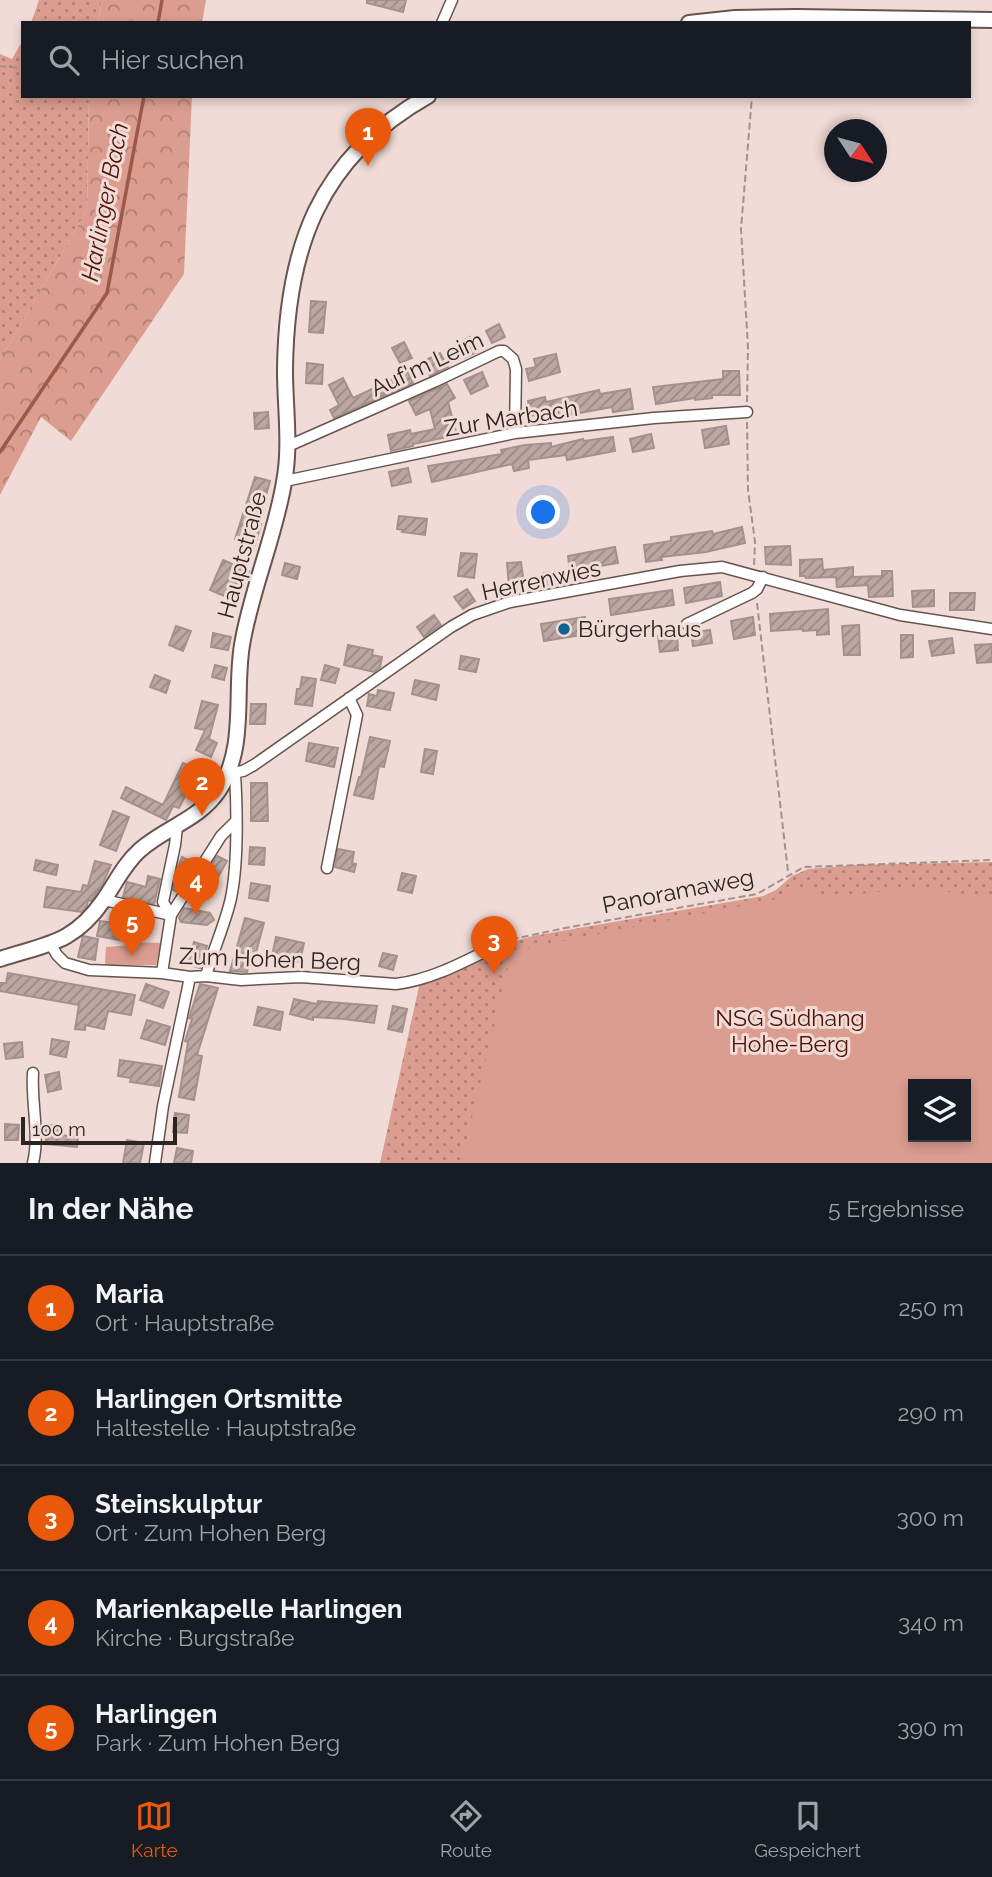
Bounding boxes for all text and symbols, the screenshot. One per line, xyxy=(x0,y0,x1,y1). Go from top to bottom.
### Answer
search box xyxy=(21,21,971,98)
icon: search xyxy=(45,41,83,79)
text: Hier suchen xyxy=(101,45,244,75)
pin: 1 xyxy=(345,108,391,166)
north arrow xyxy=(824,119,887,182)
water label: Harlinger Bach xyxy=(75,120,134,284)
street label: Auf'm Leim xyxy=(366,326,488,402)
street label: Zur Marbach xyxy=(442,394,580,441)
street label: Hauptstraße xyxy=(212,488,271,621)
your location xyxy=(526,495,560,529)
street label: Herrenwies xyxy=(479,554,603,605)
place label: Bürgerhaus xyxy=(578,615,701,642)
marker: Bürgerhaus xyxy=(556,621,572,637)
pin: 2 xyxy=(179,758,225,816)
pin: 4 xyxy=(173,857,219,915)
street label: Panoramaweg xyxy=(600,863,756,918)
pin: 5 xyxy=(109,898,155,956)
pin: 3 xyxy=(471,916,517,974)
street label: Zum Hohen Berg xyxy=(178,942,362,975)
park label: NSG Südhang Hohe-Berg xyxy=(715,1004,865,1057)
map controls xyxy=(908,1079,971,1142)
button: layers xyxy=(908,1079,971,1142)
scale bar xyxy=(21,1114,177,1146)
text: 100 m xyxy=(32,1118,86,1140)
text: In der Nähe xyxy=(28,1191,193,1226)
text: 5 Ergebnisse xyxy=(828,1195,964,1222)
text: Maria xyxy=(95,1279,164,1309)
text: 1 xyxy=(45,1294,57,1321)
text: 250 m xyxy=(898,1294,964,1321)
text: Ort · Hauptstraße xyxy=(95,1309,274,1336)
text: Harlingen Ortsmitte xyxy=(95,1384,342,1414)
text: 2 xyxy=(45,1399,57,1426)
text: 290 m xyxy=(897,1399,964,1426)
text: Haltestelle · Hauptstraße xyxy=(95,1414,356,1441)
text: Steinskulptur xyxy=(95,1489,262,1519)
text: 3 xyxy=(45,1504,57,1531)
text: 300 m xyxy=(897,1504,964,1531)
text: Ort · Zum Hohen Berg xyxy=(95,1519,326,1546)
text: Marienkapelle Harlingen xyxy=(95,1594,402,1624)
text: 4 xyxy=(44,1609,58,1636)
text: 340 m xyxy=(898,1609,964,1636)
text: Kirche · Burgstraße xyxy=(95,1624,295,1651)
text: Harlingen xyxy=(95,1699,218,1729)
text: 5 xyxy=(45,1714,57,1741)
text: 390 m xyxy=(897,1714,964,1741)
text: Park · Zum Hohen Berg xyxy=(95,1729,340,1756)
tab: Karte xyxy=(131,1797,178,1861)
tab: Route xyxy=(440,1797,492,1861)
tab: Gespeichert xyxy=(754,1797,861,1861)

